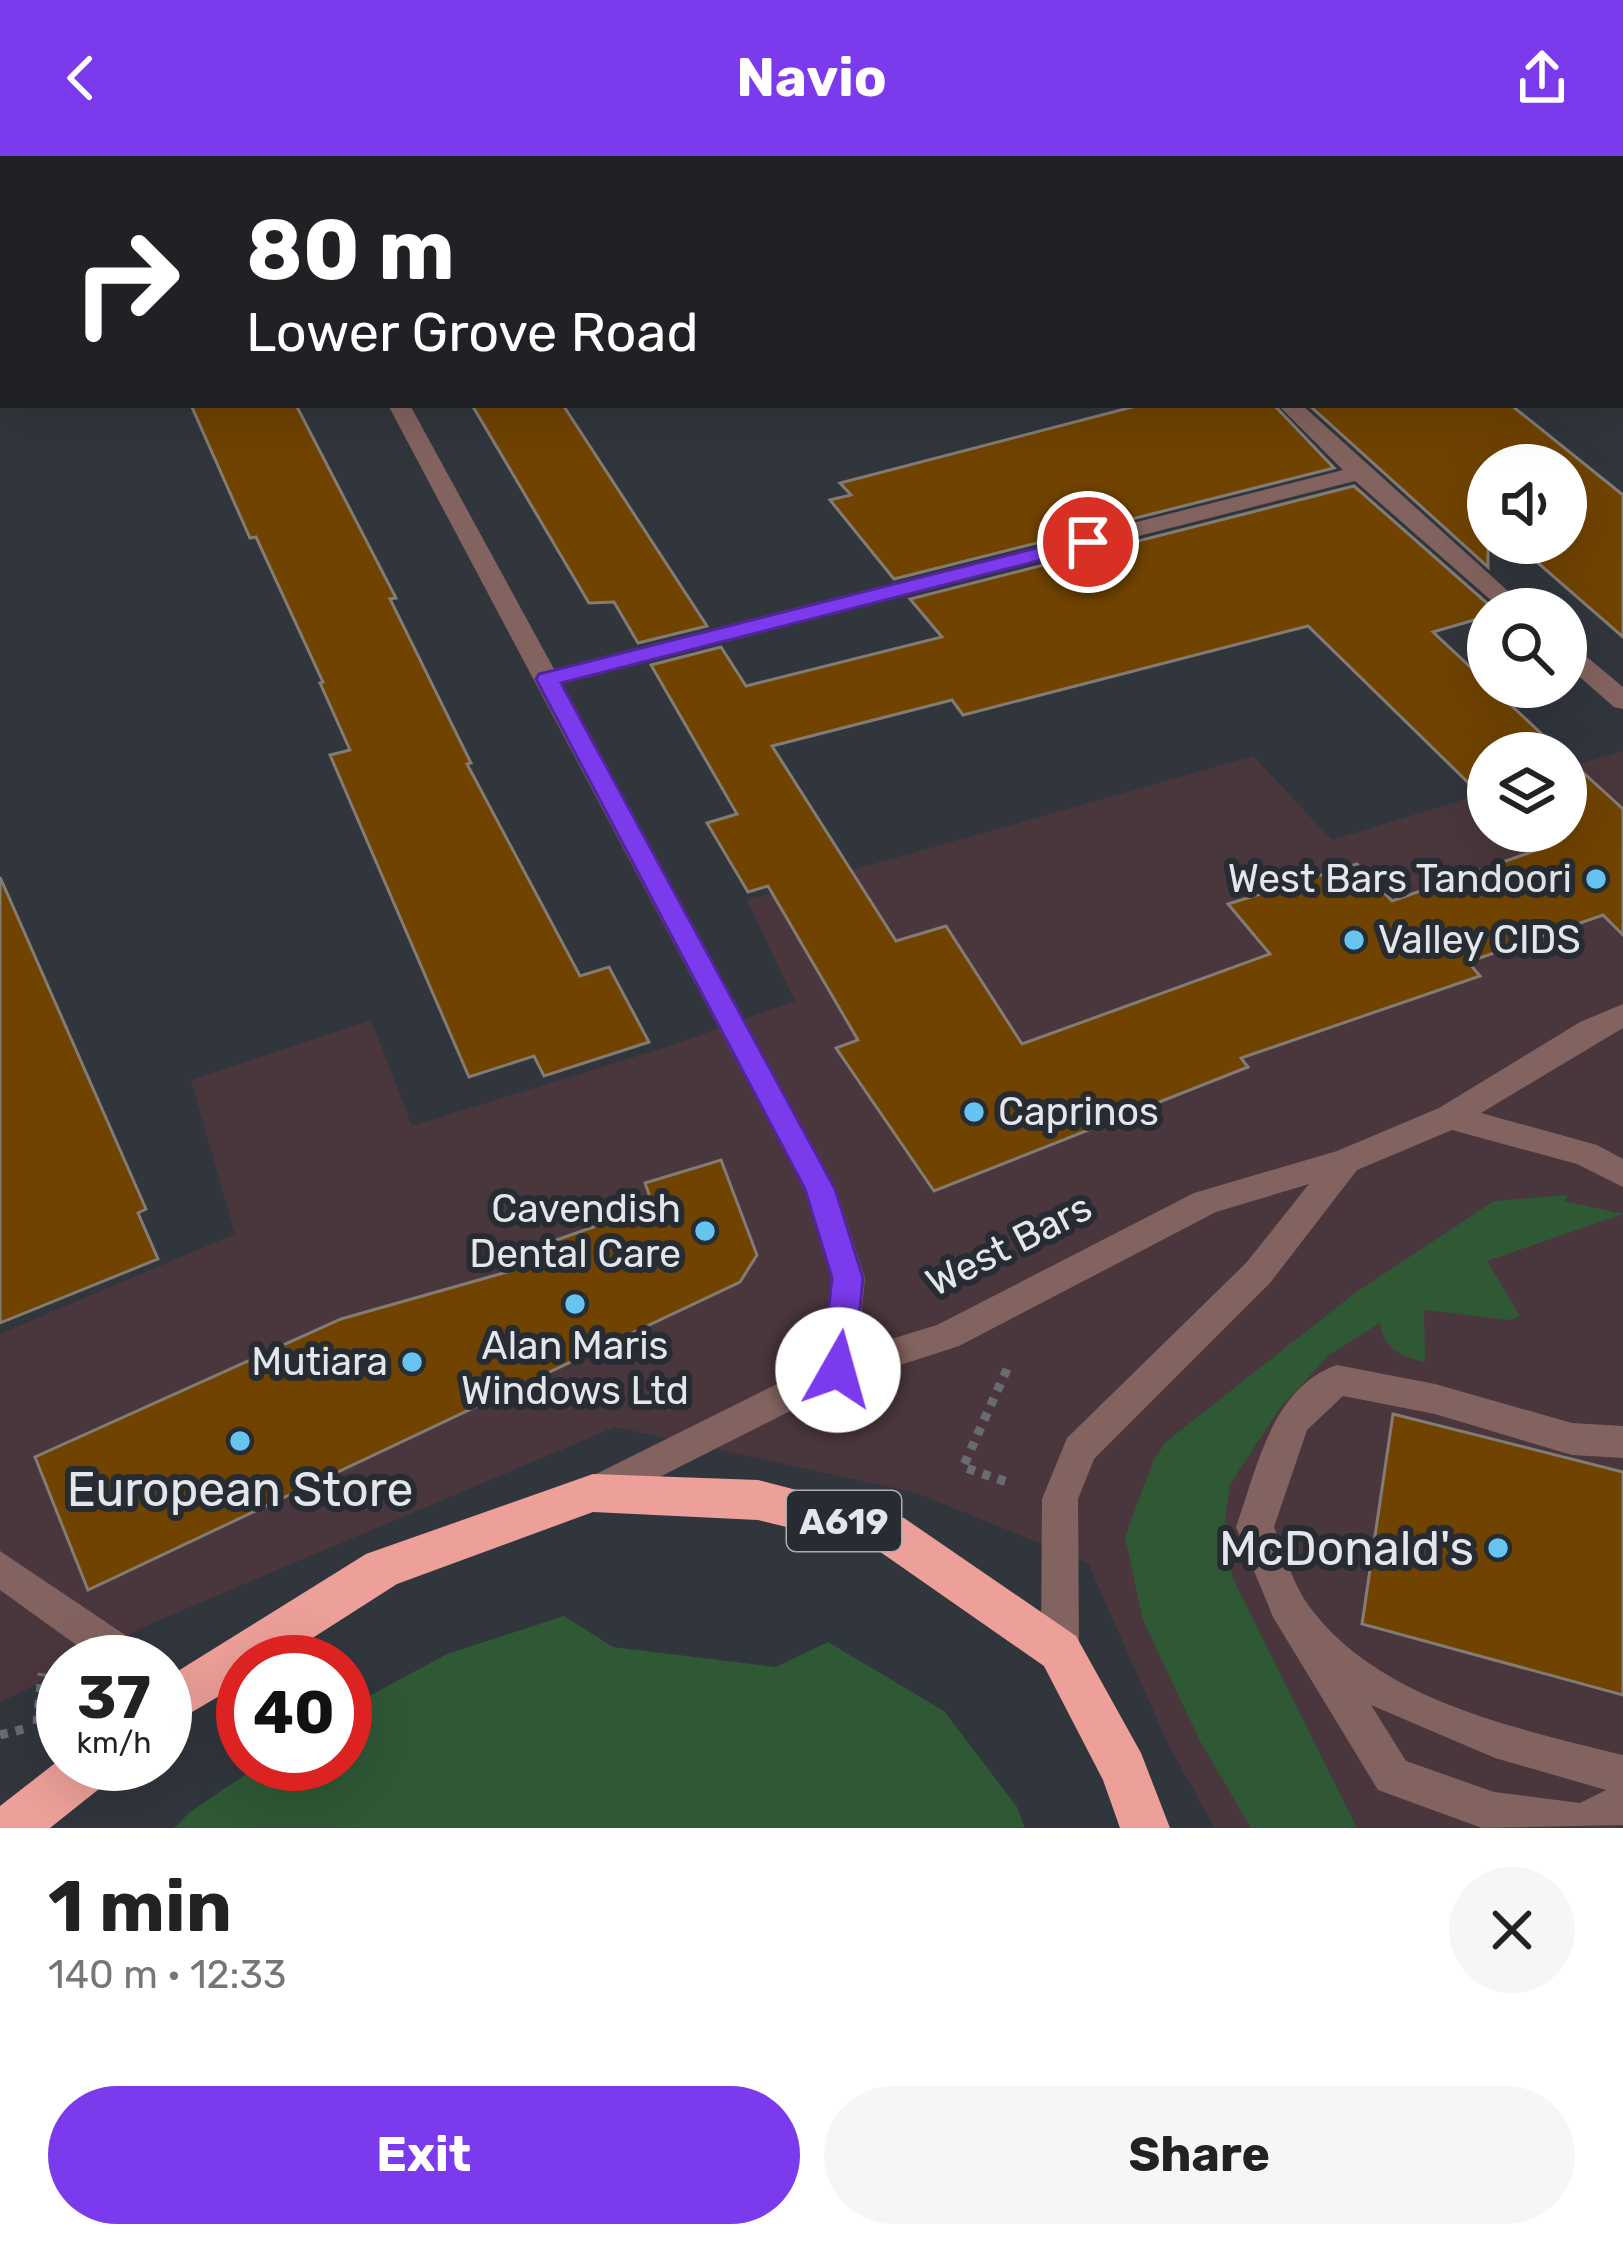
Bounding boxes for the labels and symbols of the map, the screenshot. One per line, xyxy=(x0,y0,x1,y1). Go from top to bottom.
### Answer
pin xyxy=(1037,491,1139,593)
place label: West Bars Tandoori xyxy=(1228,856,1572,902)
marker: West Bars Tandoori xyxy=(1583,866,1609,892)
place label: Valley CIDS xyxy=(1378,917,1581,963)
marker: Valley CIDS xyxy=(1341,927,1367,953)
place label: Caprinos xyxy=(998,1089,1159,1135)
marker: Caprinos xyxy=(961,1099,987,1125)
street label: West Bars xyxy=(919,1184,1099,1306)
place label: Cavendish Dental Care xyxy=(469,1186,681,1277)
marker: Cavendish Dental Care xyxy=(692,1218,718,1244)
marker: Alan Maris Windows Ltd xyxy=(562,1291,588,1317)
position arrow xyxy=(775,1307,901,1433)
place label: Alan Maris Windows Ltd xyxy=(461,1323,689,1414)
place label: Mutiara xyxy=(251,1339,388,1385)
marker: Mutiara xyxy=(399,1349,425,1375)
marker: European Store xyxy=(227,1428,253,1454)
place label: European Store xyxy=(67,1461,413,1518)
road number: A619 xyxy=(787,1491,901,1551)
place label: McDonald's xyxy=(1219,1520,1474,1577)
marker: McDonald's xyxy=(1485,1535,1511,1561)
speed limit sign: 40 xyxy=(216,1635,372,1791)

